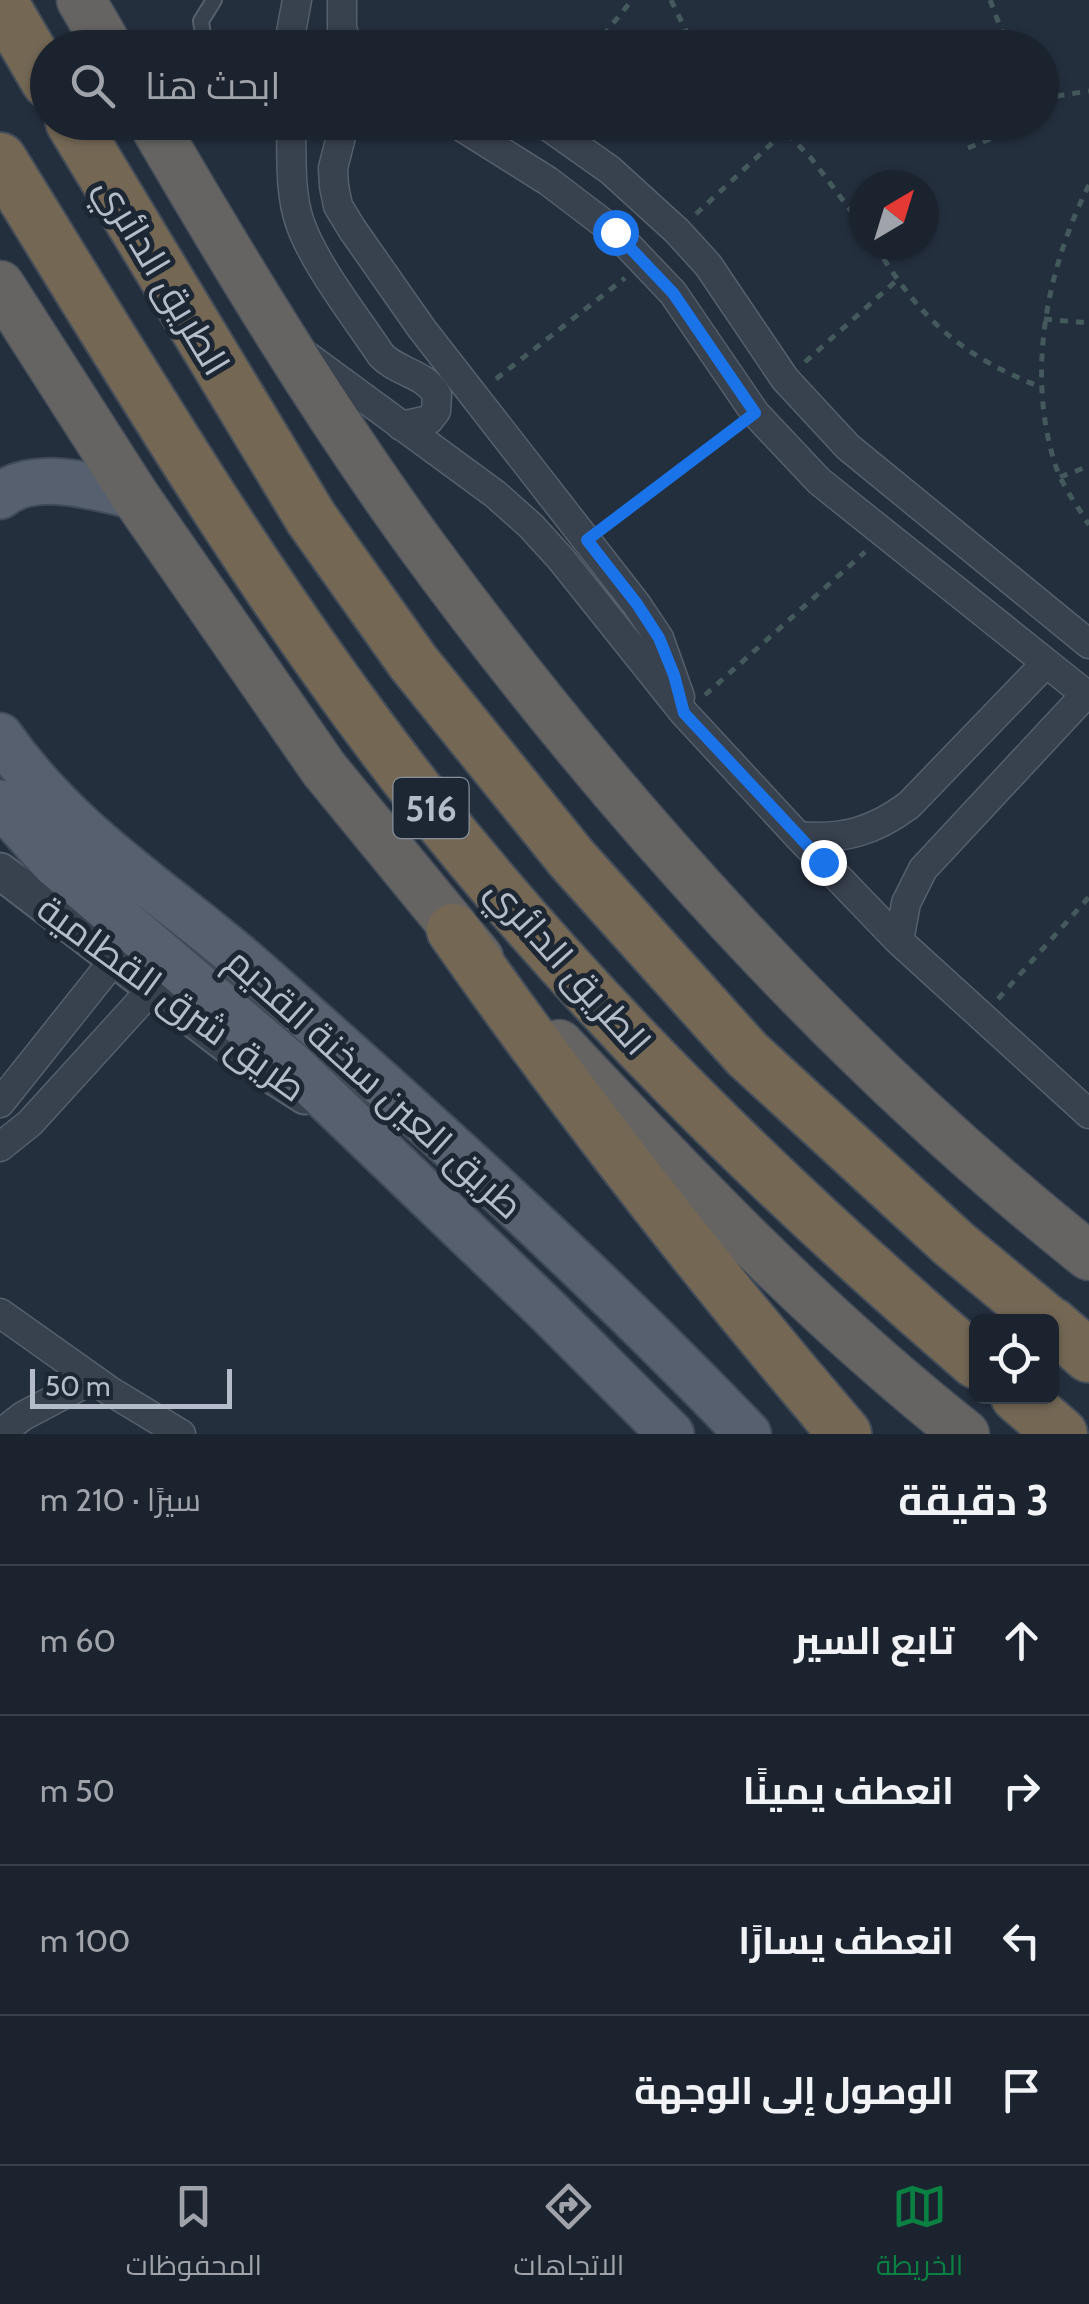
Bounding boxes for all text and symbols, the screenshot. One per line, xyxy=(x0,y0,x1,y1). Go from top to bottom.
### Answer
search box xyxy=(30,30,1059,140)
icon: search xyxy=(65,58,120,113)
text: ابحث هنا xyxy=(145,62,281,109)
street label: الطريق الدائري xyxy=(80,168,241,387)
north arrow xyxy=(849,170,939,260)
route start xyxy=(593,210,639,256)
road number: 516 xyxy=(394,778,468,838)
route end xyxy=(801,840,847,886)
street label: الطريق الدائري xyxy=(472,867,661,1069)
street label: طريق شرق القطامية xyxy=(28,885,316,1111)
street label: طريق العين سخنة القديم xyxy=(215,937,533,1231)
map controls xyxy=(969,1314,1059,1404)
button: locate xyxy=(969,1314,1059,1404)
scale bar xyxy=(30,1364,232,1408)
text: 50 m xyxy=(45,1369,111,1403)
text: 3 دقيقة xyxy=(898,1474,1049,1526)
text: سيرًا · 210 m xyxy=(40,1480,201,1519)
icon: ahead xyxy=(994,1613,1049,1668)
text: تابع السير xyxy=(794,1617,954,1664)
text: 60 m xyxy=(40,1621,116,1660)
icon: right xyxy=(994,1763,1049,1818)
text: انعطف يمينًا xyxy=(743,1767,954,1814)
text: 50 m xyxy=(40,1771,115,1810)
icon: left xyxy=(994,1913,1049,1968)
text: انعطف يسارًا xyxy=(738,1917,954,1964)
text: 100 m xyxy=(40,1921,130,1960)
icon: arrive xyxy=(994,2063,1049,2118)
text: الوصول إلى الوجهة xyxy=(634,2067,954,2114)
tab: المحفوظات xyxy=(126,2179,262,2291)
tab: الاتجاهات xyxy=(514,2179,624,2291)
tab: الخريطة xyxy=(876,2179,963,2291)

